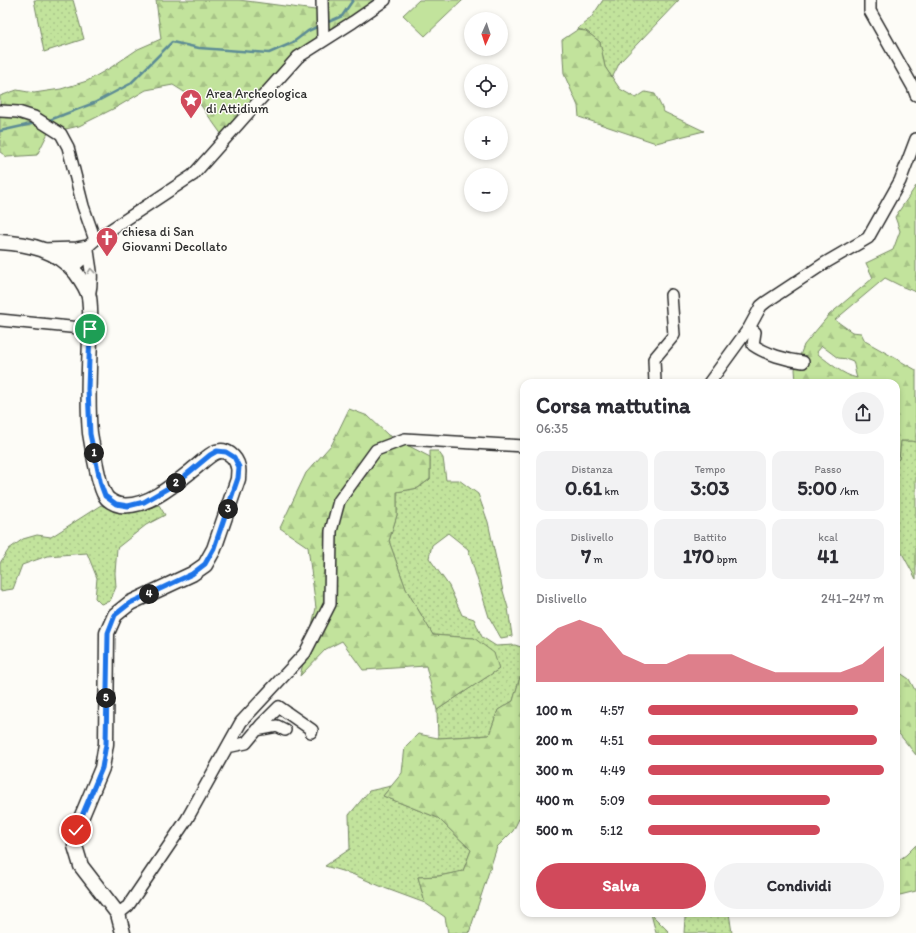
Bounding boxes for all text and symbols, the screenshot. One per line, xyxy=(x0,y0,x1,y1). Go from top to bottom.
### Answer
north arrow xyxy=(464,12,508,56)
map controls xyxy=(464,12,508,212)
button: locate xyxy=(464,64,508,108)
place label: Area Archeologica di Attidium xyxy=(206,86,308,116)
place icon: Area Archeologica di Attidium xyxy=(178,87,204,120)
button: + xyxy=(464,116,508,160)
button: − xyxy=(464,168,508,212)
place label: chiesa di San Giovanni Decollato xyxy=(122,224,228,254)
church icon: chiesa di San Giovanni Decollato xyxy=(94,225,120,258)
one-way arrow xyxy=(86,268,95,274)
pin xyxy=(73,312,107,346)
icon: arrive xyxy=(79,318,101,340)
text: Corsa mattutina xyxy=(536,392,691,419)
button: share xyxy=(842,392,884,434)
text: 06:35 xyxy=(536,421,568,436)
pin: 1 xyxy=(84,443,104,463)
text: 1 xyxy=(91,446,97,459)
text: Distanza xyxy=(571,463,613,476)
text: Tempo xyxy=(695,463,725,476)
text: Passo xyxy=(814,463,842,476)
pin: 2 xyxy=(166,473,186,493)
text: 2 xyxy=(173,476,179,489)
text: 0.61 xyxy=(565,476,602,500)
text: 3:03 xyxy=(690,476,730,500)
text: 5:00 xyxy=(797,476,837,500)
text: km xyxy=(602,485,619,498)
text: /km xyxy=(837,485,859,498)
pin: 3 xyxy=(218,499,238,519)
text: 3 xyxy=(225,502,231,515)
text: Dislivello xyxy=(570,531,614,544)
text: Battito xyxy=(693,531,727,544)
text: kcal xyxy=(818,531,838,544)
text: 7 xyxy=(581,544,591,568)
text: 170 xyxy=(683,544,714,568)
text: 41 xyxy=(817,544,839,568)
text: m xyxy=(591,553,603,566)
text: bpm xyxy=(714,553,737,566)
pin: 4 xyxy=(139,584,159,604)
text: 4 xyxy=(146,587,152,600)
text: Dislivello xyxy=(536,591,587,606)
text: 241–247 m xyxy=(821,591,884,606)
pin: 5 xyxy=(96,688,116,708)
text: 5 xyxy=(103,691,109,704)
text: 100 m xyxy=(536,703,572,718)
text: 4:57 xyxy=(600,703,624,718)
text: 200 m xyxy=(536,733,573,748)
text: 4:51 xyxy=(600,733,624,748)
text: 300 m xyxy=(536,763,573,778)
text: 4:49 xyxy=(600,763,626,778)
text: 400 m xyxy=(536,793,574,808)
text: 5:09 xyxy=(600,793,625,808)
pin xyxy=(59,813,93,847)
icon: check xyxy=(65,819,87,841)
text: 500 m xyxy=(536,823,573,838)
text: 5:12 xyxy=(600,823,623,838)
button: Salva xyxy=(536,863,706,909)
button: Condividi xyxy=(714,863,884,909)

